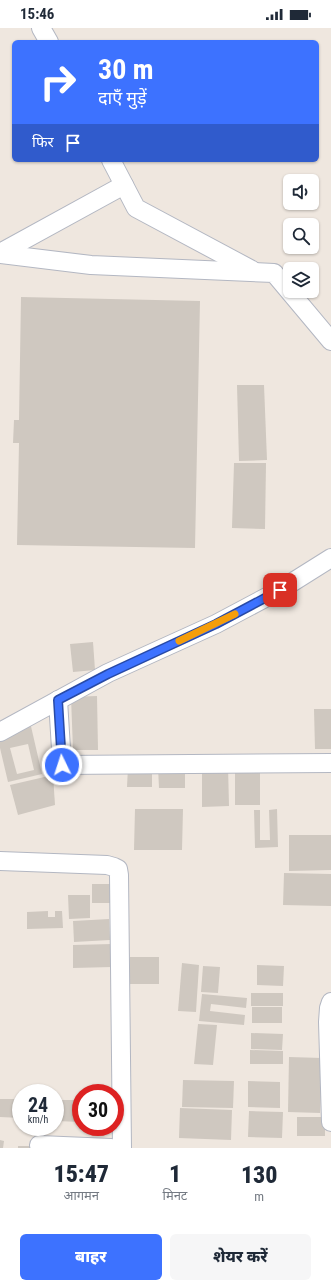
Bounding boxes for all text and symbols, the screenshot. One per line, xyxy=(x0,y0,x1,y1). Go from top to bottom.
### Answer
text: 15:46 xyxy=(20,5,54,23)
text: 30 m xyxy=(98,53,154,86)
icon: right xyxy=(32,56,84,108)
text: दाएँ मुड़ें xyxy=(98,87,147,108)
icon: arrive xyxy=(62,132,84,154)
text: फिर xyxy=(32,133,54,151)
map controls xyxy=(283,174,319,298)
button: sound xyxy=(283,174,319,210)
button: search xyxy=(283,218,319,254)
button: layers xyxy=(283,262,319,298)
pin xyxy=(263,573,297,607)
icon: arrive xyxy=(269,579,291,601)
position arrow xyxy=(41,744,83,786)
speed limit sign: 30 xyxy=(72,1084,124,1136)
text: 24 xyxy=(28,1093,48,1117)
text: km/h xyxy=(28,1114,48,1125)
text: 15:47 xyxy=(53,1160,109,1188)
text: 1 xyxy=(169,1160,181,1188)
text: 130 xyxy=(241,1161,278,1189)
text: आगमन xyxy=(63,1188,99,1203)
text: मिनट xyxy=(163,1188,187,1203)
text: m xyxy=(254,1189,264,1204)
button: बाहर xyxy=(20,1234,162,1280)
button: शेयर करें xyxy=(170,1234,311,1280)

